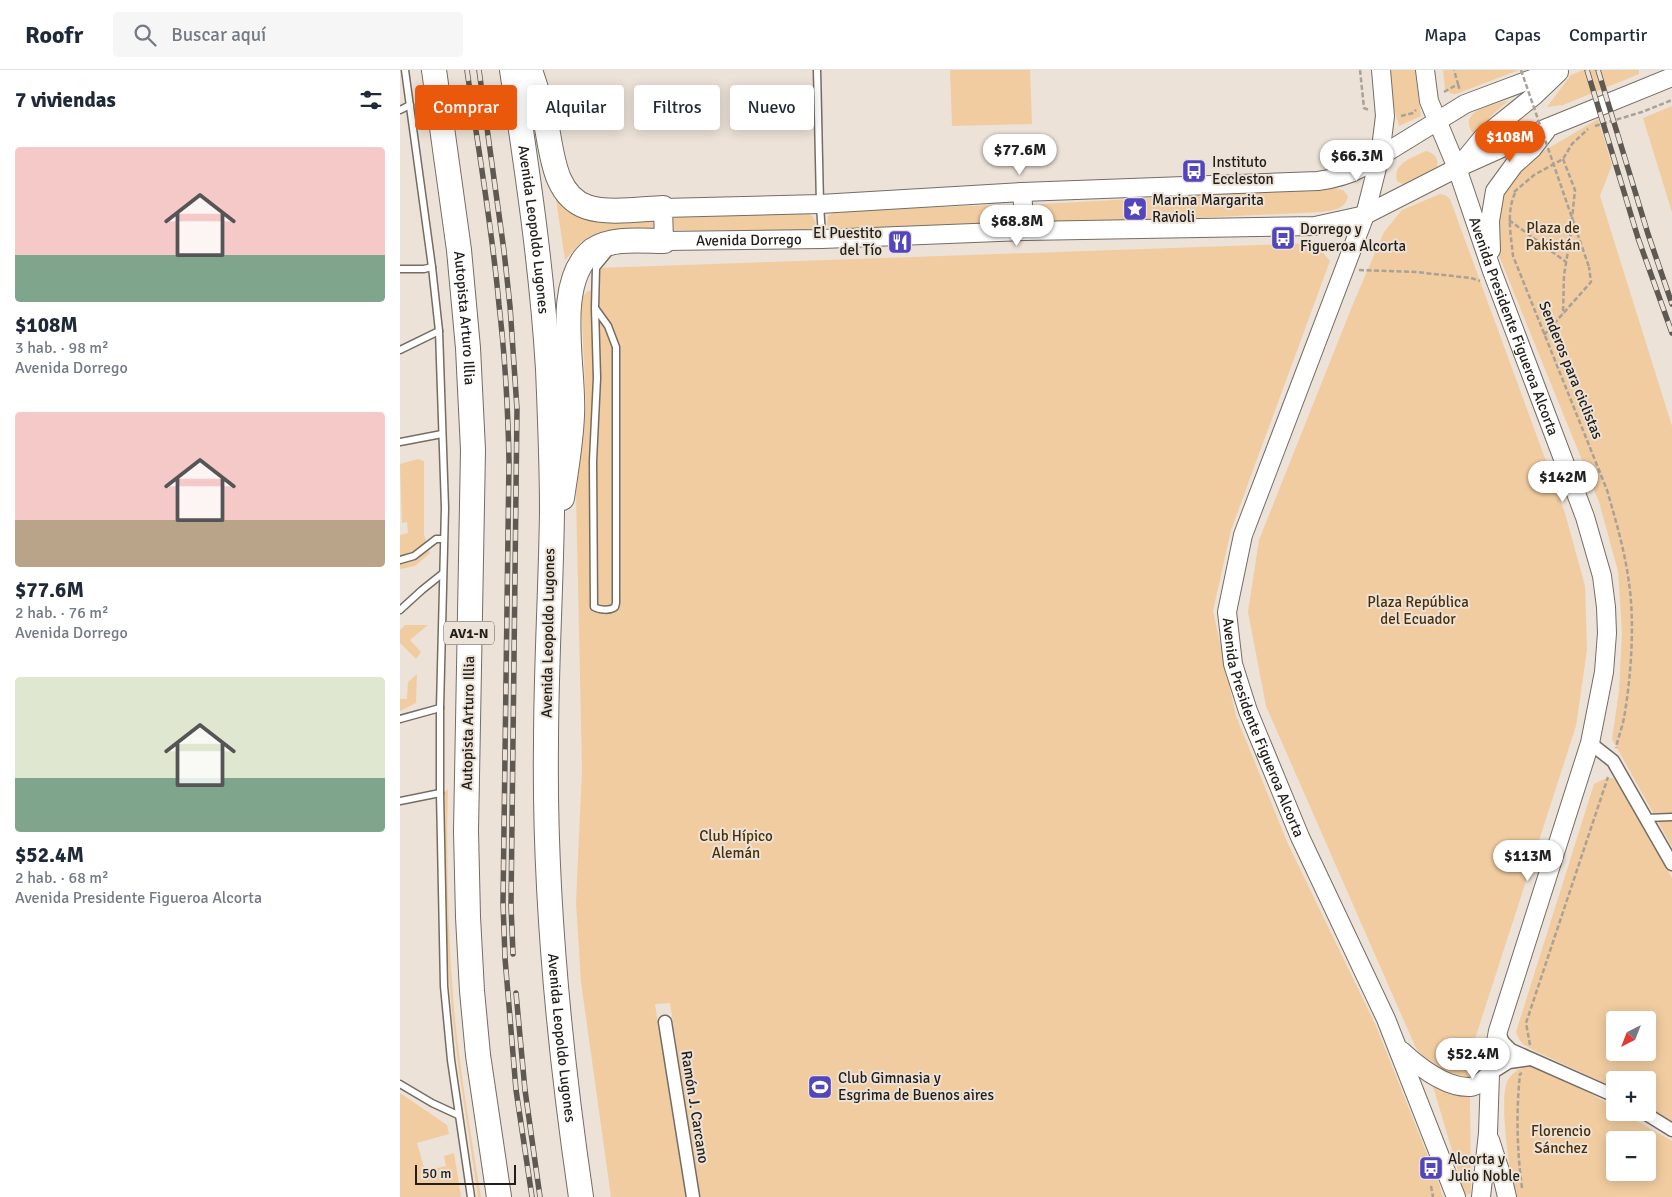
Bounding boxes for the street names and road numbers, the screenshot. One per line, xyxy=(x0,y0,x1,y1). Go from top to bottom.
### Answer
street label: Avenida Leopoldo Lugones xyxy=(514,144,553,315)
street label: Avenida Presidente Figueroa Alcorta xyxy=(1465,215,1562,438)
street label: Avenida Dorrego xyxy=(696,230,802,250)
street label: Autopista Arturo Illia xyxy=(450,250,479,386)
street label: Senderos para ciclistas xyxy=(1535,298,1607,442)
street label: Avenida Leopoldo Lugones xyxy=(538,548,558,718)
street label: Avenida Presidente Figueroa Alcorta xyxy=(1219,617,1308,840)
road number: AV1-N xyxy=(444,622,494,644)
street label: Autopista Arturo Illia xyxy=(458,656,478,790)
street label: Avenida Leopoldo Lugones xyxy=(544,953,580,1124)
street label: Ramón J. Carcano xyxy=(677,1049,713,1165)

